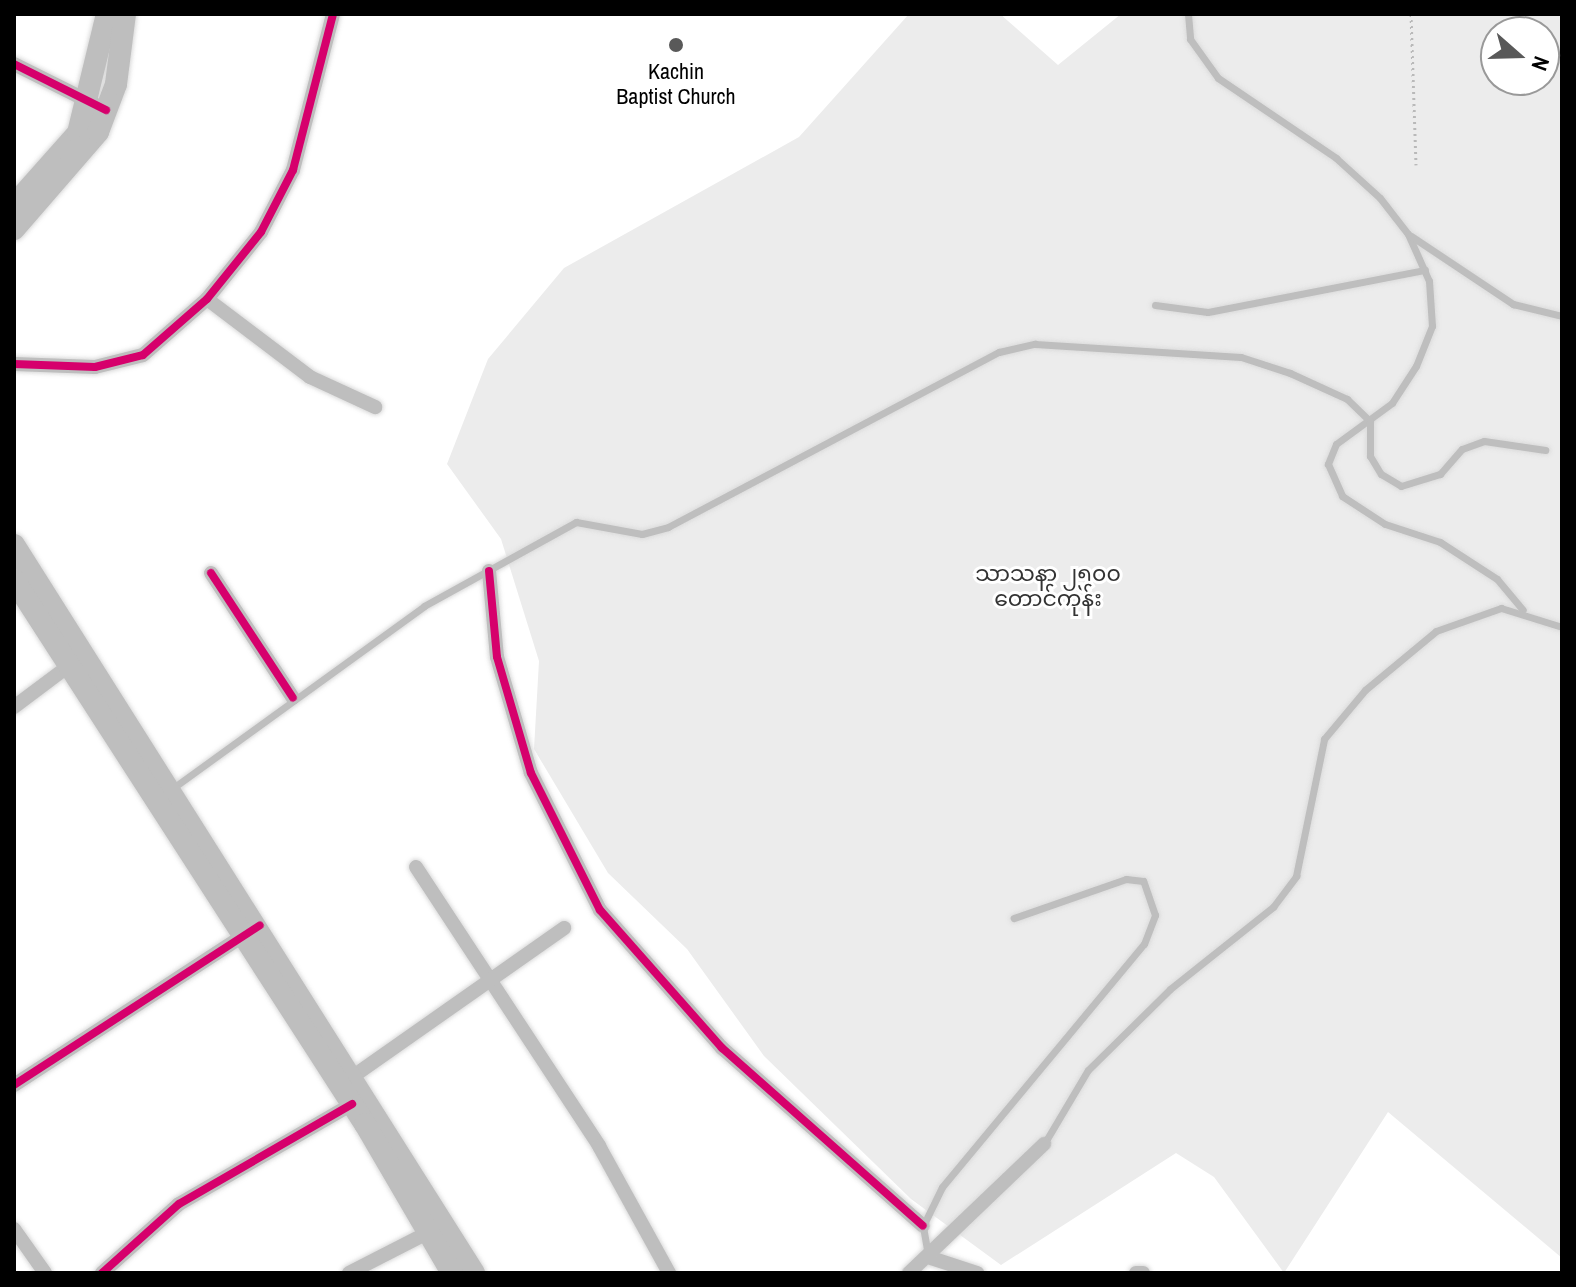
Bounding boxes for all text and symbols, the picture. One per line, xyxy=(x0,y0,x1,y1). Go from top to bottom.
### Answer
north arrow xyxy=(1480,16,1560,96)
marker: Kachin Baptist Church xyxy=(667,36,685,54)
text: N xyxy=(1524,52,1557,75)
place label: Kachin Baptist Church xyxy=(616,58,736,110)
park label: သာသနာ ၂၅၀၀ တောင်ကုန်း xyxy=(975,560,1121,612)

